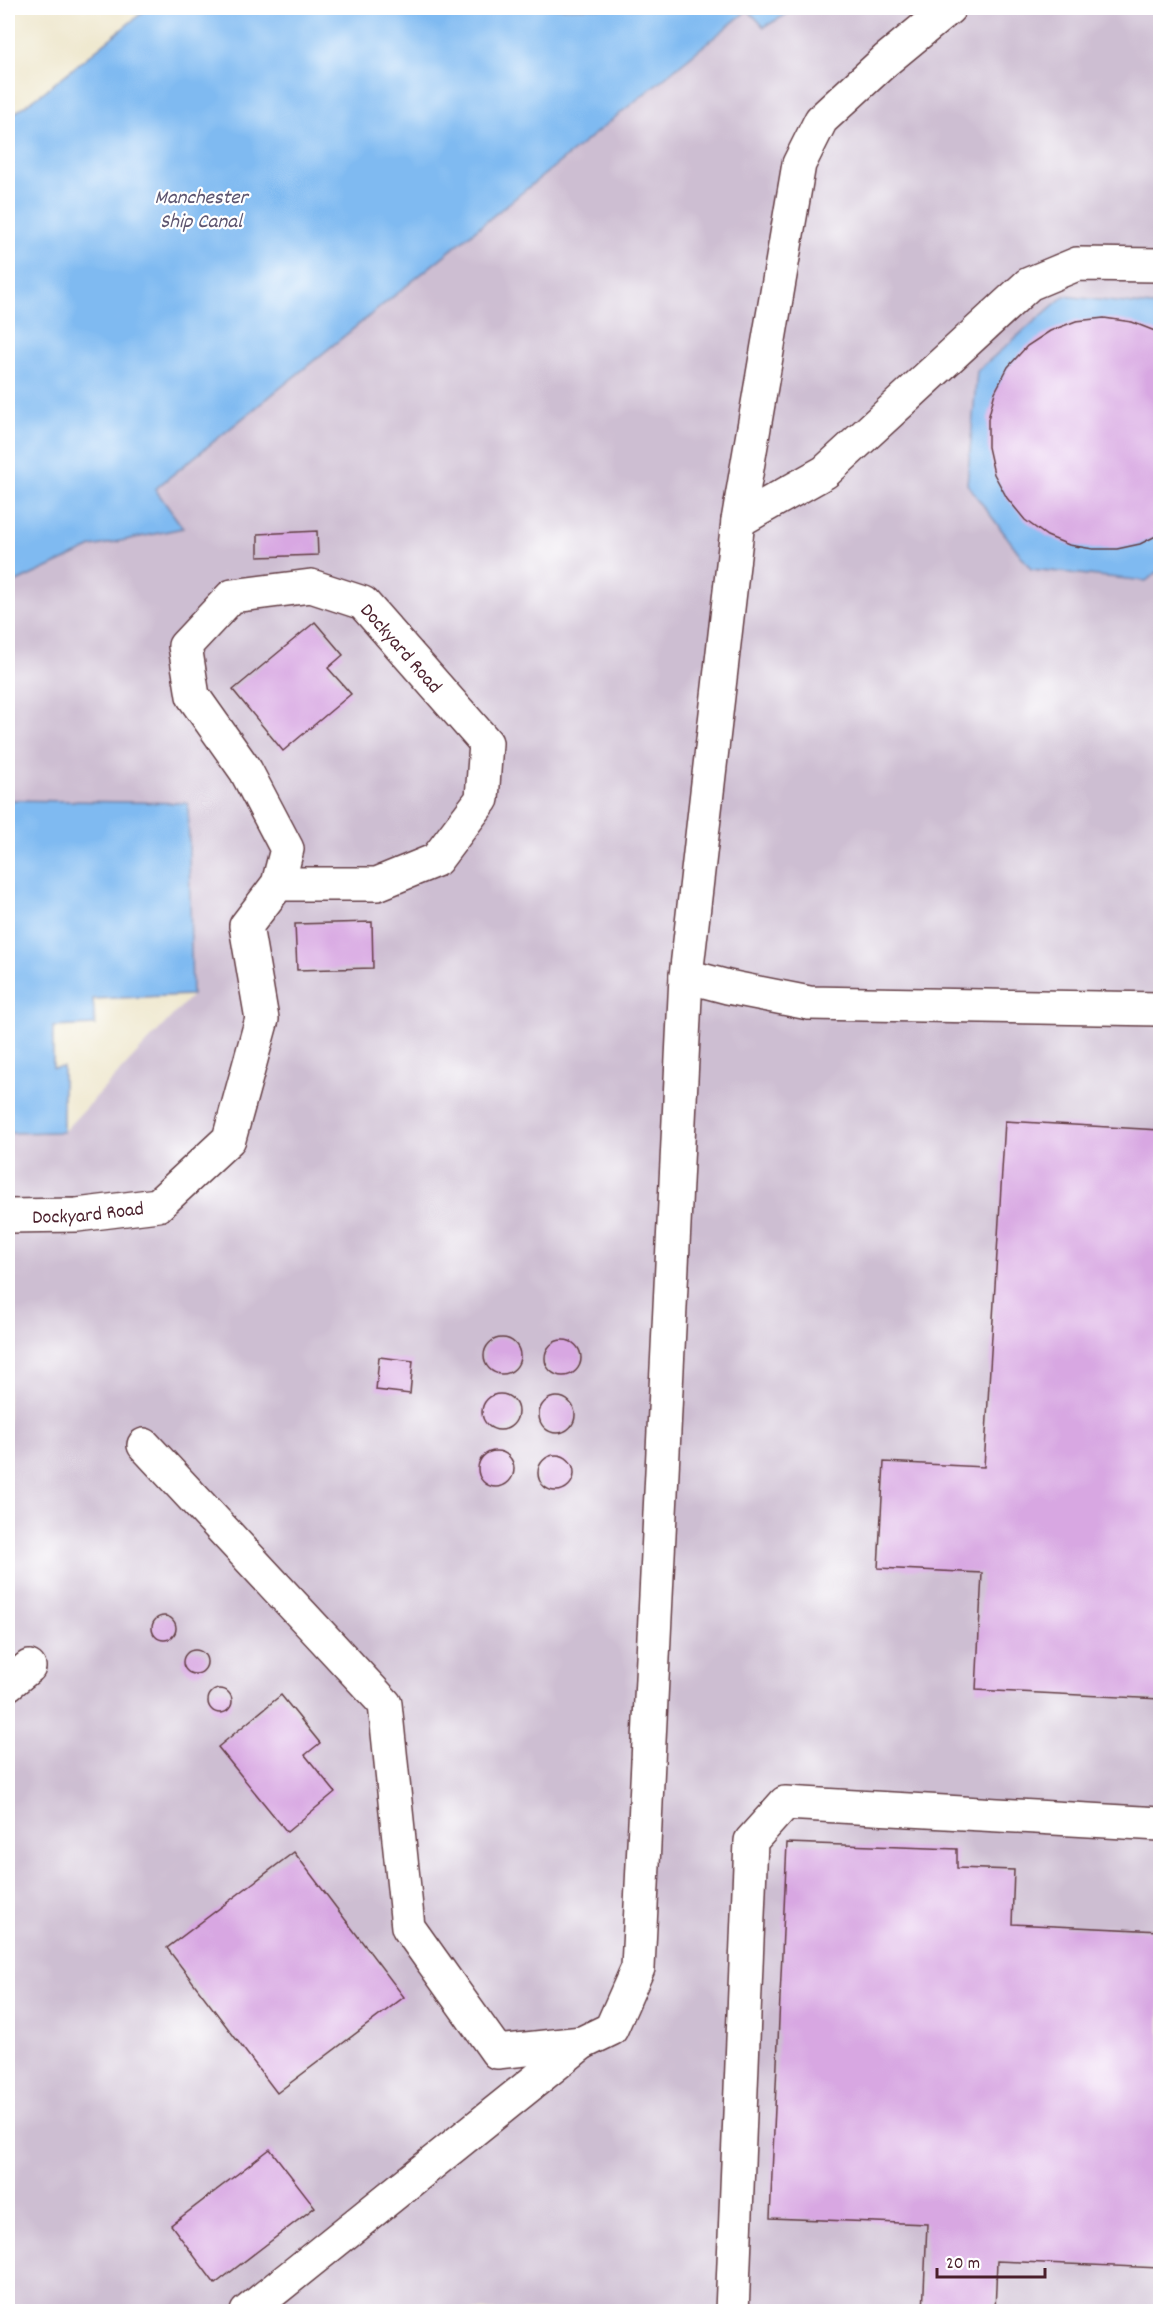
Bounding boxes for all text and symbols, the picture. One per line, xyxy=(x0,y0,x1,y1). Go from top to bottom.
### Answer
water label: Manchester Ship Canal xyxy=(155,184,250,238)
street label: Dockyard Road xyxy=(352,598,447,701)
street label: Dockyard Road xyxy=(32,1196,145,1233)
scale bar xyxy=(937,2241,1045,2279)
text: 20 m xyxy=(946,2252,980,2277)

